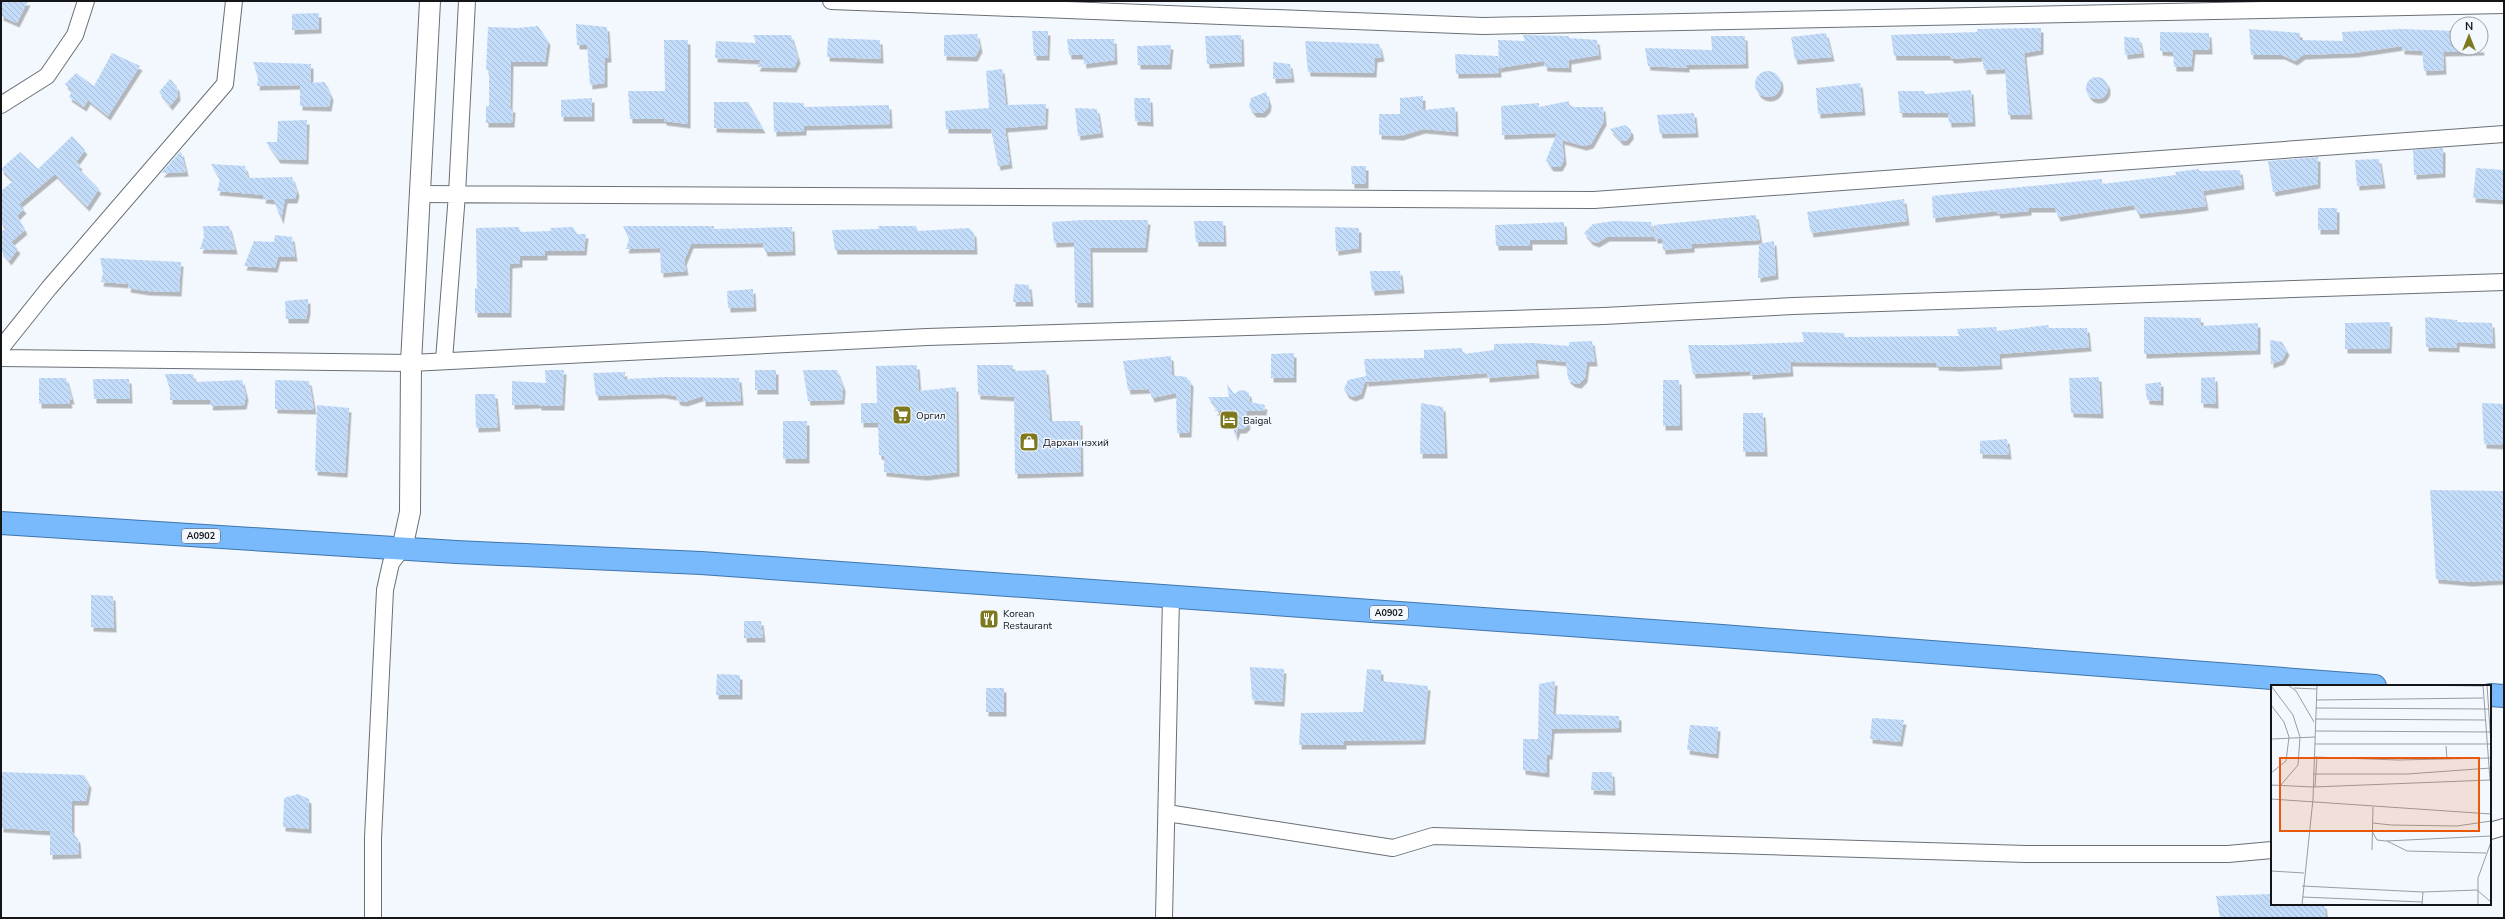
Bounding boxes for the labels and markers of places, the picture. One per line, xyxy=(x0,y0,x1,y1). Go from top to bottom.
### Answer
supermarket icon: Оргил xyxy=(891,404,913,426)
place label: Оргил xyxy=(916,409,946,423)
hotel icon: Baigal xyxy=(1218,409,1240,431)
place label: Baigal xyxy=(1243,414,1272,428)
shop icon: Дархан нэхий xyxy=(1018,431,1040,453)
place label: Дархан нэхий xyxy=(1043,436,1109,450)
place label: Korean Restaurant xyxy=(1003,607,1053,633)
restaurant icon: Korean Restaurant xyxy=(978,608,1000,630)

